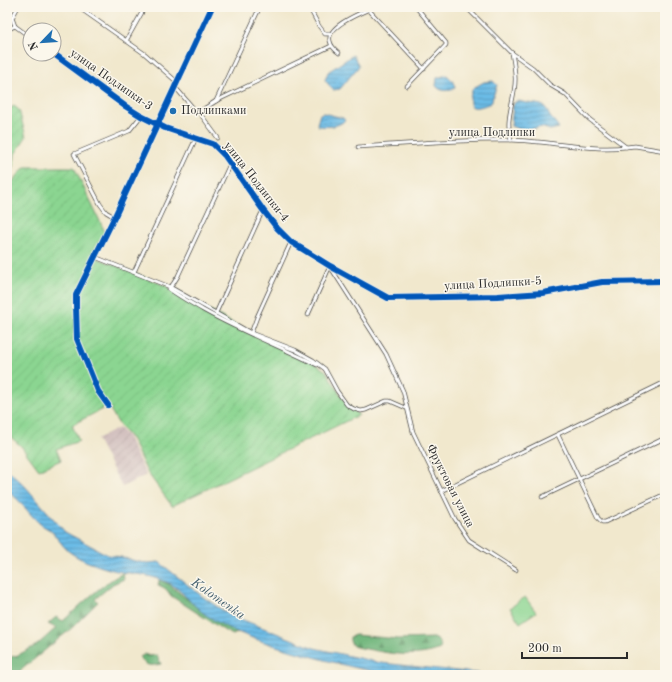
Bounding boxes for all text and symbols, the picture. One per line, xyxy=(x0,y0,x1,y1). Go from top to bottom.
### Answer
north arrow xyxy=(22,22,62,62)
text: N xyxy=(27,39,41,52)
street label: улица Подлипки-3 xyxy=(67,47,155,113)
place label: Подлипками xyxy=(181,105,246,117)
marker: Подлипками xyxy=(168,106,178,116)
street label: улица Подлипки xyxy=(449,127,535,139)
street label: улица Подлипки-4 xyxy=(221,140,291,224)
street label: улица Подлипки-5 xyxy=(444,274,542,293)
street label: Фруктовая улица xyxy=(424,442,476,530)
water label: Kolomenka xyxy=(188,575,247,622)
scale bar xyxy=(522,634,627,660)
text: 200 m xyxy=(528,643,562,655)

